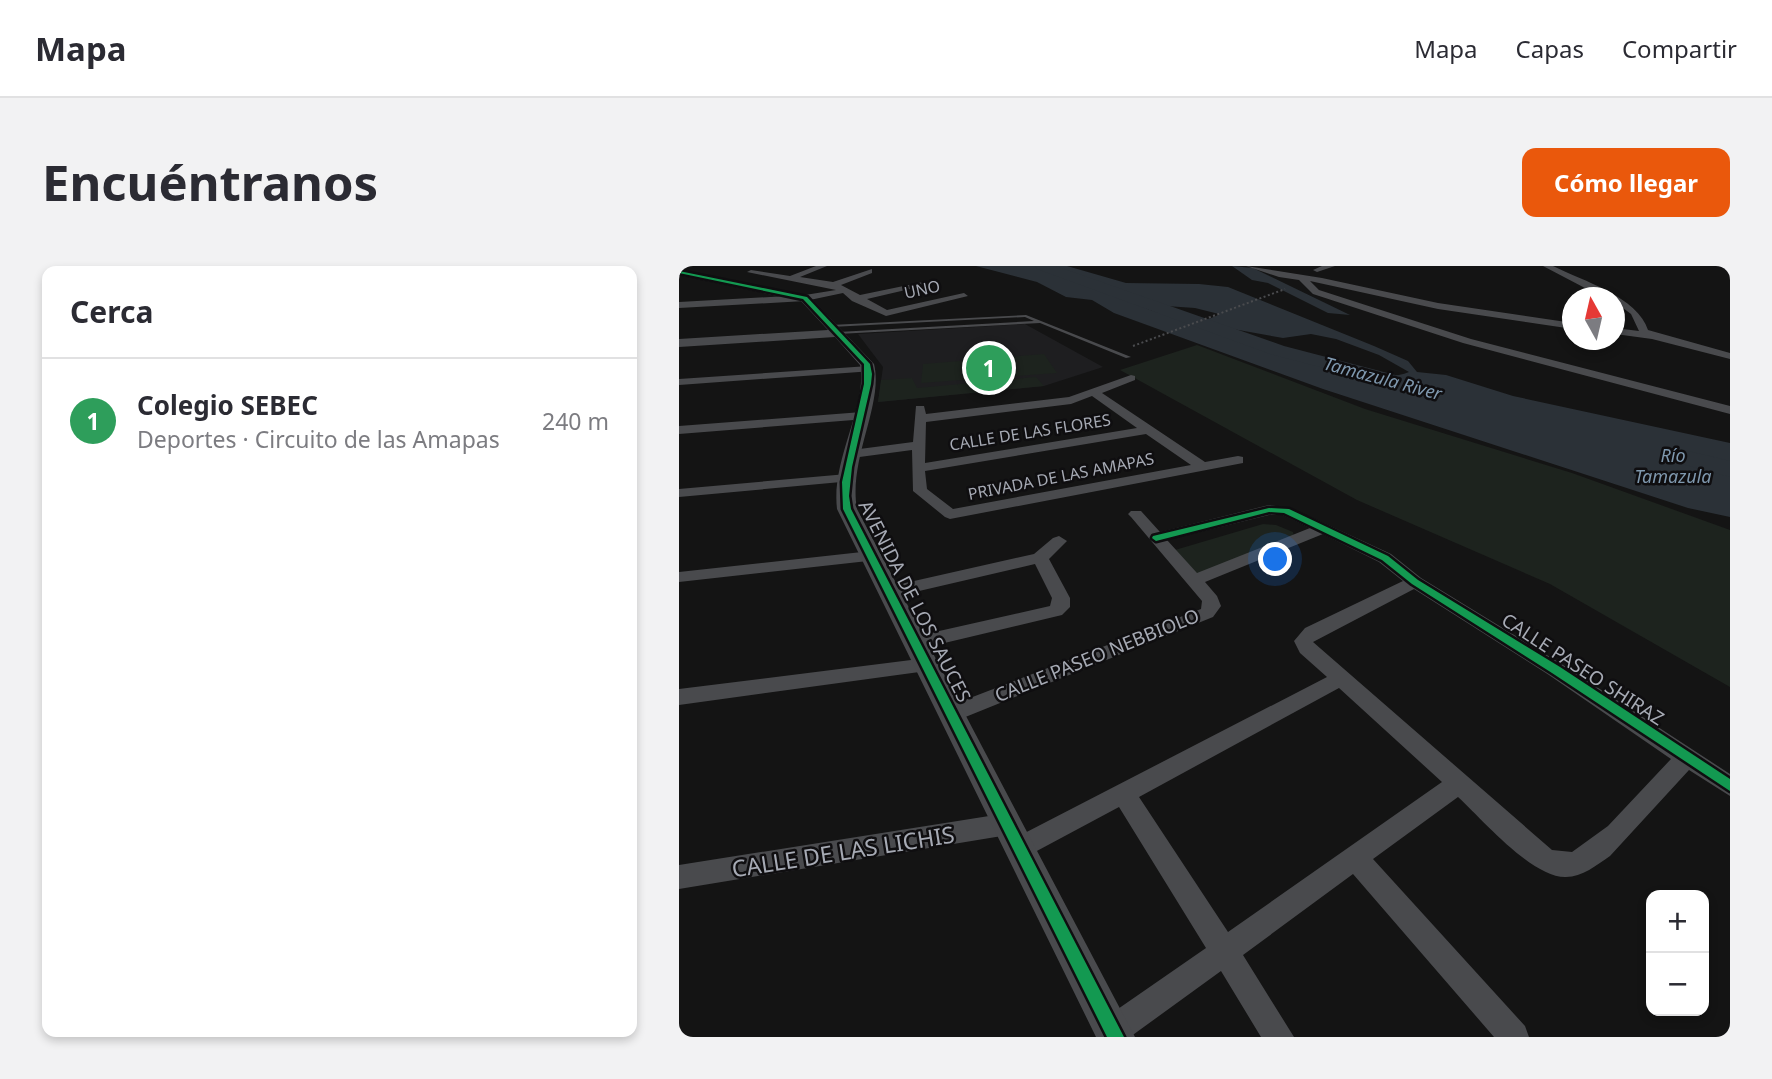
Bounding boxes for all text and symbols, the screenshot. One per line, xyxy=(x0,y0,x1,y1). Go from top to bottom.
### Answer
text: Mapa xyxy=(35,26,127,71)
text: Mapa xyxy=(1414,32,1478,65)
text: Capas xyxy=(1516,32,1584,65)
text: Compartir xyxy=(1622,32,1737,65)
button: Cómo llegar xyxy=(1522,148,1730,217)
text: Encuéntranos xyxy=(42,149,378,215)
street label: UNO xyxy=(902,274,942,304)
north arrow xyxy=(1562,287,1625,350)
text: Cerca xyxy=(70,291,153,332)
pin: 1 xyxy=(966,342,1012,394)
water label: Tamazula River xyxy=(1321,351,1445,406)
text: Colegio SEBEC xyxy=(137,387,318,423)
text: 1 xyxy=(86,405,100,437)
text: 240 m xyxy=(542,405,609,437)
street label: CALLE DE LAS FLORES xyxy=(948,408,1112,456)
text: Deportes · Circuito de las Amapas xyxy=(137,423,500,455)
water label: Río Tamazula xyxy=(1634,443,1712,488)
street label: PRIVADA DE LAS AMAPAS xyxy=(966,447,1156,505)
street label: AVENIDA DE LOS SAUCES xyxy=(853,496,977,706)
your location xyxy=(1258,542,1292,576)
street label: CALLE PASEO NEBBIOLO xyxy=(991,602,1203,708)
street label: CALLE PASEO SHIRAZ xyxy=(1497,607,1669,731)
street label: CALLE DE LAS LICHIS xyxy=(729,818,957,884)
map controls xyxy=(1646,890,1709,1016)
button: + xyxy=(1646,890,1709,953)
button: − xyxy=(1646,953,1709,1016)

